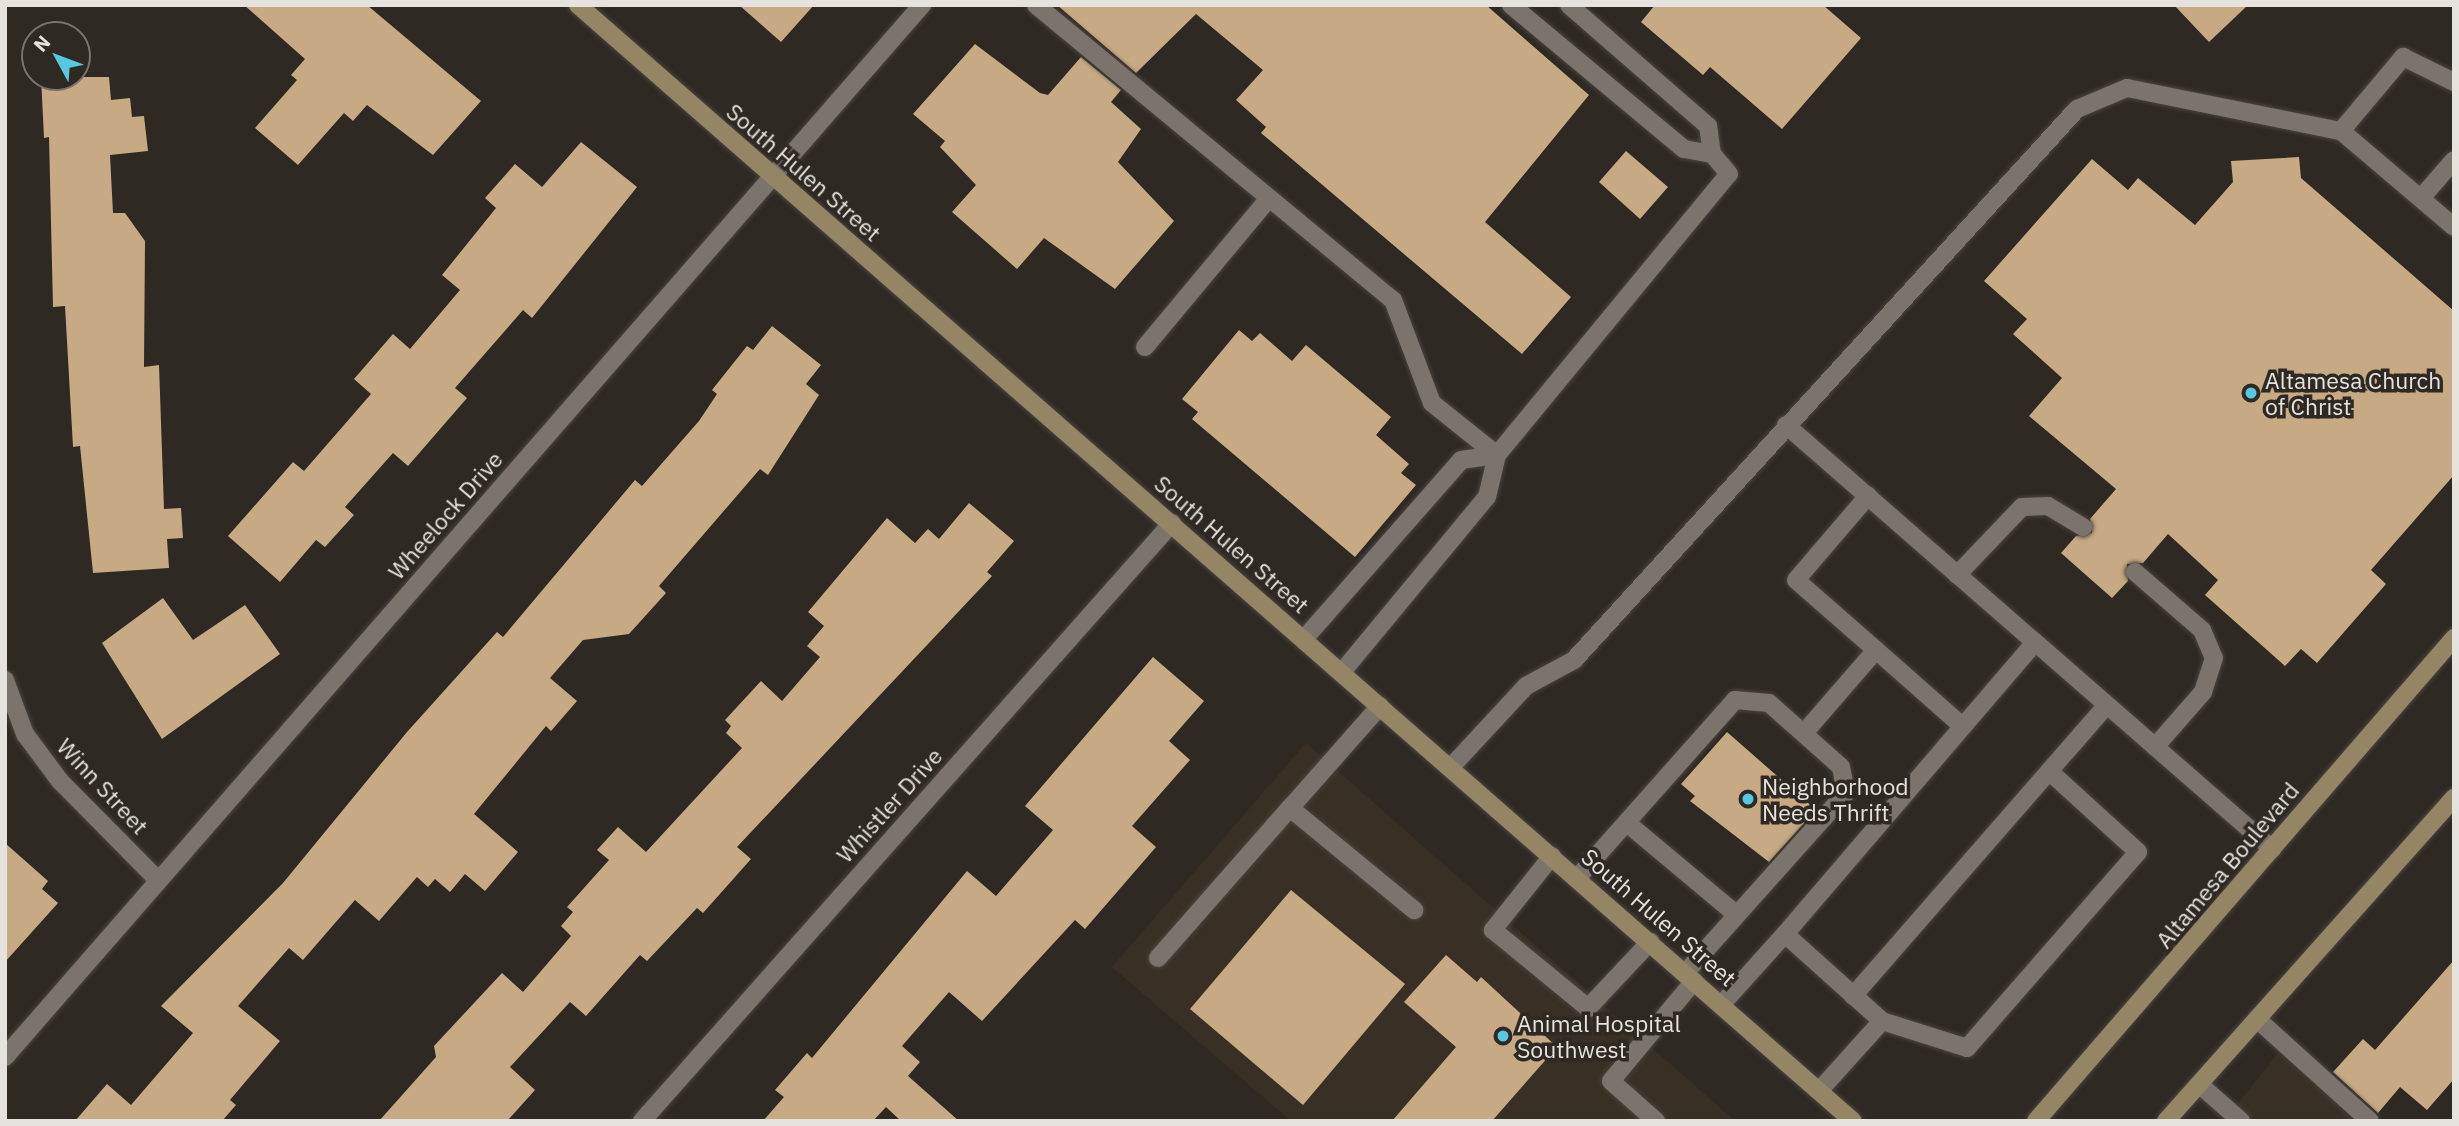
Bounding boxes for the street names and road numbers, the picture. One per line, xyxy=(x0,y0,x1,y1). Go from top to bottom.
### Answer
street label: South Hulen Street xyxy=(721,97,887,247)
street label: Wheelock Drive xyxy=(382,445,508,585)
street label: South Hulen Street xyxy=(1149,469,1315,619)
street label: Winn Street xyxy=(52,732,154,840)
street label: Whistler Drive xyxy=(830,742,948,868)
street label: Altamesa Boulevard xyxy=(2150,777,2304,953)
street label: South Hulen Street xyxy=(1576,842,1742,992)

